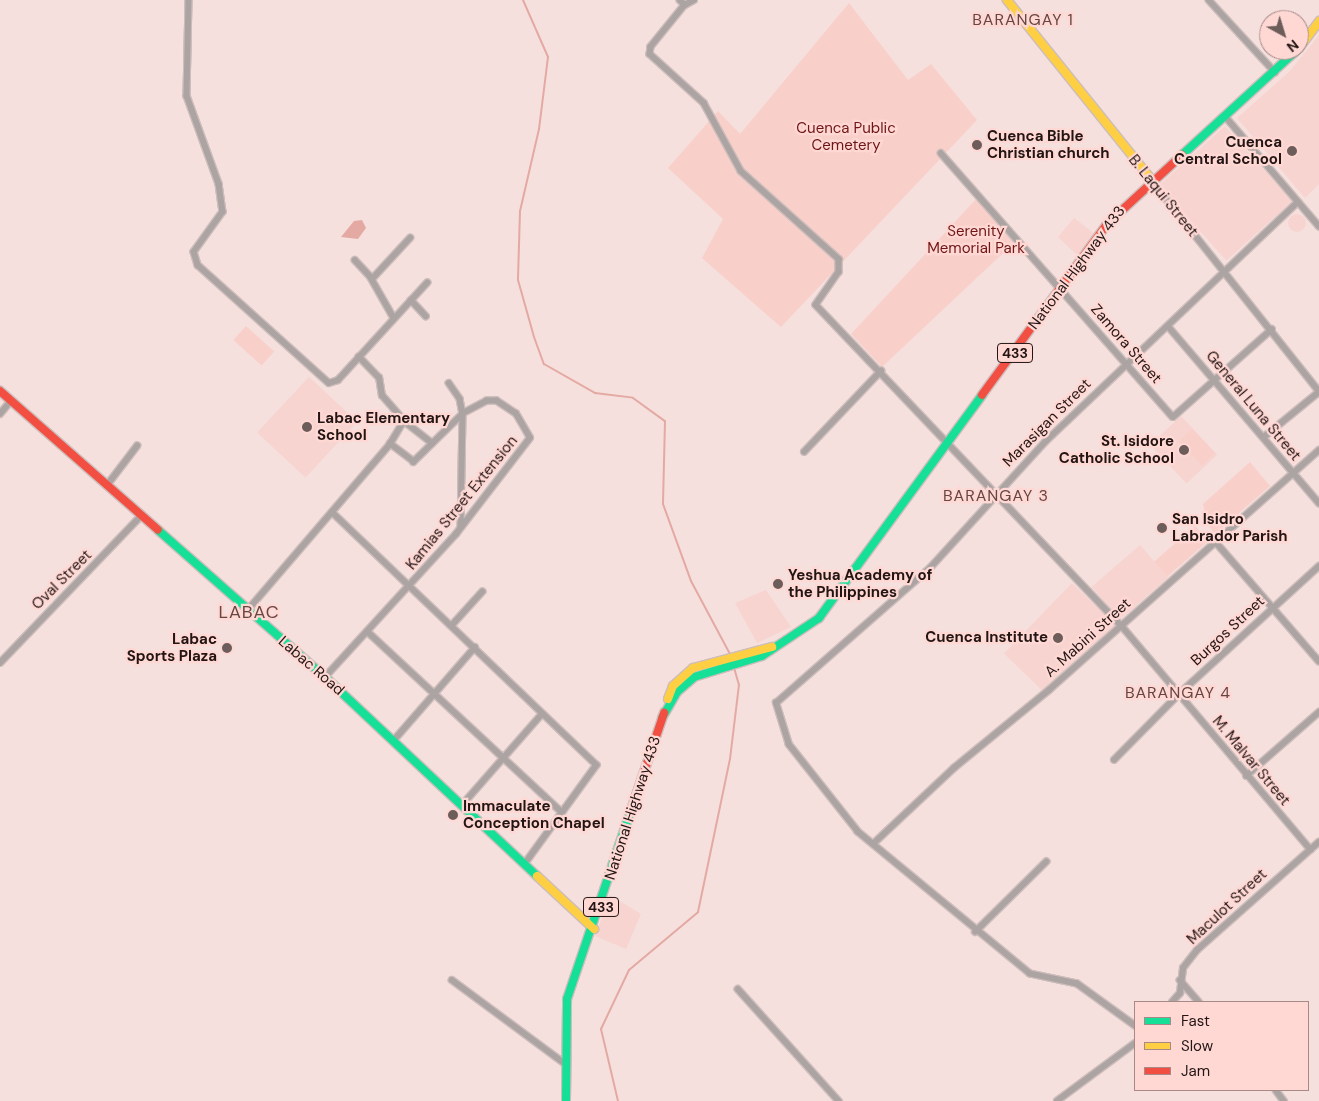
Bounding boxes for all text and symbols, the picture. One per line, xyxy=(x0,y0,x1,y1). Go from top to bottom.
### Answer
district label: BARANGAY 1 xyxy=(971,10,1075,30)
north arrow xyxy=(1259,10,1309,60)
text: N xyxy=(1283,36,1302,56)
park label: Cuenca Public Cemetery xyxy=(796,119,896,154)
place label: Cuenca Bible Christian church xyxy=(987,127,1110,162)
place label: Cuenca Central School xyxy=(1174,133,1282,168)
marker: Cuenca Bible Christian church xyxy=(971,139,983,151)
marker: Cuenca Central School xyxy=(1286,145,1298,157)
street label: B. Laqui Street xyxy=(1124,151,1202,241)
street label: National Highway 433 xyxy=(1025,203,1129,333)
park label: Serenity Memorial Park xyxy=(927,222,1025,257)
street label: Zamora Street xyxy=(1087,301,1165,387)
road number: 433 xyxy=(996,342,1034,364)
street label: General Luna Street xyxy=(1202,347,1304,465)
street label: Marasigan Street xyxy=(999,375,1095,471)
place label: Labac Elementary School xyxy=(317,409,450,444)
marker: Labac Elementary School xyxy=(301,421,313,433)
street label: Kamias Street Extension xyxy=(402,432,522,574)
place label: St. Isidore Catholic School xyxy=(1059,432,1174,467)
marker: St. Isidore Catholic School xyxy=(1178,444,1190,456)
district label: BARANGAY 3 xyxy=(942,486,1050,506)
place label: San Isidro Labrador Parish xyxy=(1172,510,1288,545)
marker: San Isidro Labrador Parish xyxy=(1156,522,1168,534)
street label: Oval Street xyxy=(28,546,96,614)
place label: Yeshua Academy of the Philippines xyxy=(788,566,932,601)
marker: Yeshua Academy of the Philippines xyxy=(772,578,784,590)
street label: Burgos Street xyxy=(1187,592,1269,670)
street label: A. Mabini Street xyxy=(1041,595,1135,681)
district label: LABAC xyxy=(218,601,280,623)
place label: Cuenca Institute xyxy=(925,629,1048,647)
place label: Labac Sports Plaza xyxy=(127,630,217,665)
marker: Cuenca Institute xyxy=(1052,632,1064,644)
street label: Labac Road xyxy=(274,633,348,699)
marker: Labac Sports Plaza xyxy=(221,642,233,654)
district label: BARANGAY 4 xyxy=(1124,683,1232,703)
street label: M. Malvar Street xyxy=(1208,713,1294,809)
street label: National Highway 433 xyxy=(601,734,665,882)
place label: Immaculate Conception Chapel xyxy=(463,797,605,832)
marker: Immaculate Conception Chapel xyxy=(447,809,459,821)
street label: Maculot Street xyxy=(1183,866,1271,948)
road number: 433 xyxy=(582,896,620,919)
legend xyxy=(1134,1001,1309,1091)
text: Fast xyxy=(1181,1011,1210,1031)
text: Slow xyxy=(1181,1036,1213,1056)
text: Jam xyxy=(1181,1061,1210,1081)

